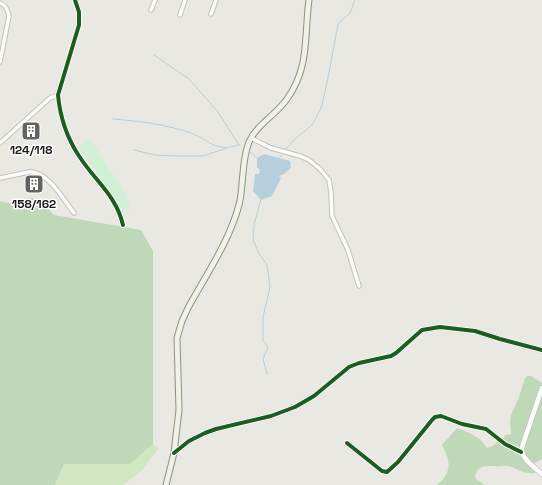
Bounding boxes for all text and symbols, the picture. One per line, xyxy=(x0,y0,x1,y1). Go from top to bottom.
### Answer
building icon: 124/118 xyxy=(20,120,42,142)
place label: 124/118 xyxy=(10,142,52,158)
building icon: 158/162 xyxy=(23,173,45,195)
place label: 158/162 xyxy=(12,196,56,212)

